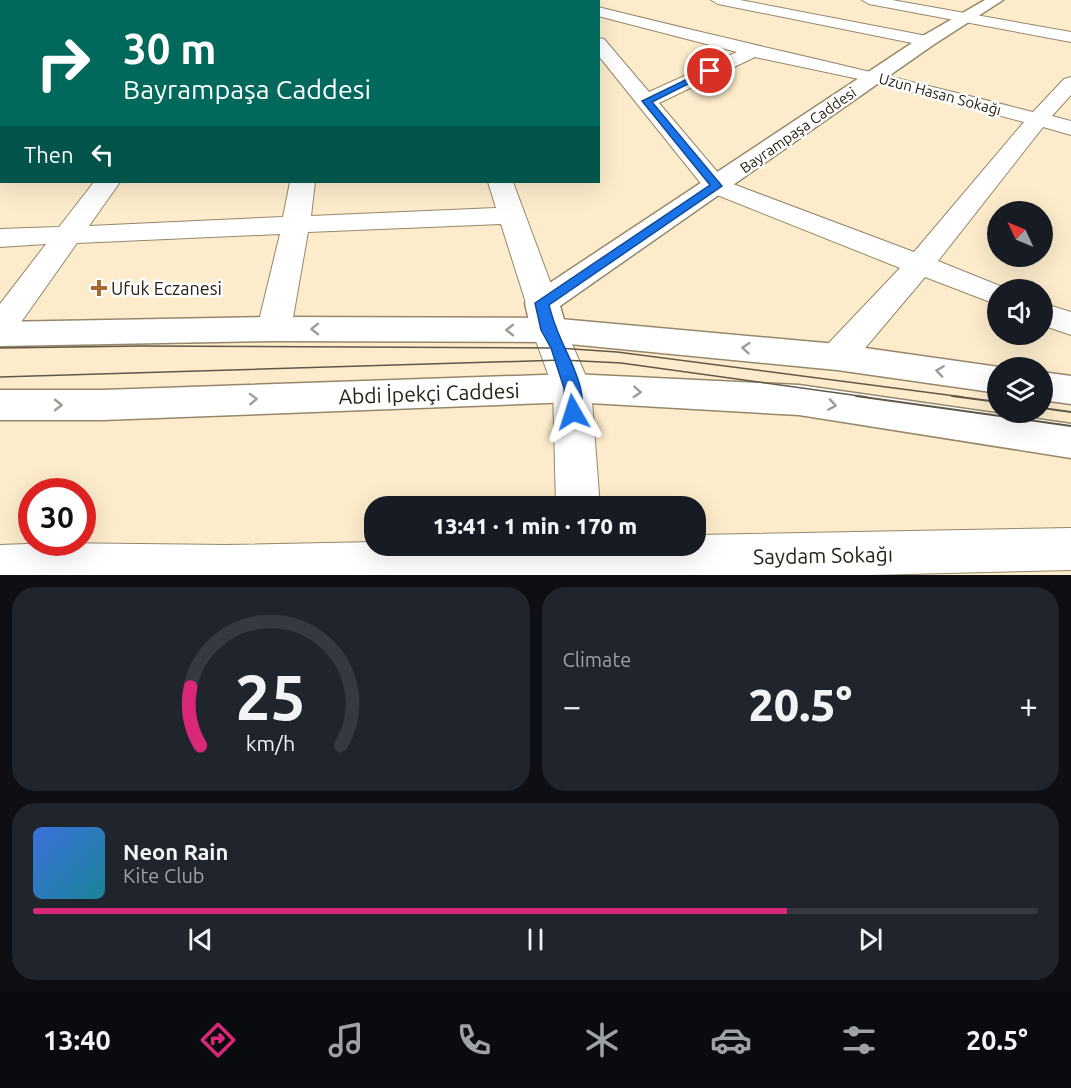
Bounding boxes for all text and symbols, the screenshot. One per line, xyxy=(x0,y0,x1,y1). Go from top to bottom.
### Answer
icon: right xyxy=(24,24,102,102)
text: 30 m xyxy=(123,25,217,72)
pin xyxy=(684,45,735,96)
icon: arrive xyxy=(693,54,726,87)
street label: Uzun Hasan Sokağı xyxy=(877,69,1003,119)
text: Bayrampaşa Caddesi xyxy=(123,74,371,104)
street label: Bayrampaşa Caddesi xyxy=(737,84,859,176)
icon: left xyxy=(86,138,119,171)
text: Then xyxy=(24,142,74,167)
north arrow xyxy=(987,201,1053,267)
map controls xyxy=(987,201,1053,423)
place label: Ufuk Eczanesi xyxy=(111,278,222,298)
button: sound xyxy=(987,279,1053,345)
marker: Ufuk Eczanesi xyxy=(92,281,106,295)
one-way arrow xyxy=(310,323,319,335)
one-way arrow xyxy=(505,324,514,336)
one-way arrow xyxy=(741,342,751,355)
button: layers xyxy=(987,357,1053,423)
one-way arrow xyxy=(935,366,944,378)
street label: Abdi İpekçi Caddesi xyxy=(338,378,520,408)
position arrow xyxy=(541,380,605,444)
one-way arrow xyxy=(633,385,642,398)
one-way arrow xyxy=(249,393,258,406)
one-way arrow xyxy=(54,399,63,411)
one-way arrow xyxy=(827,399,836,411)
speed limit sign: 30 xyxy=(18,478,96,556)
text: 13:41 · 1 min · 170 m xyxy=(433,513,637,538)
street label: Saydam Sokağı xyxy=(753,542,893,568)
text: Climate xyxy=(563,648,631,671)
text: 25 xyxy=(236,662,306,732)
text: 20.5° xyxy=(748,679,852,730)
text: − xyxy=(563,687,581,724)
text: + xyxy=(1019,687,1038,724)
text: km/h xyxy=(246,731,295,755)
text: Neon Rain xyxy=(123,839,228,864)
text: Kite Club xyxy=(123,864,205,887)
icon: previous xyxy=(184,923,217,956)
icon: pause xyxy=(519,923,552,956)
icon: next xyxy=(854,923,887,956)
icon: directions xyxy=(197,1019,239,1061)
icon: music xyxy=(325,1019,367,1061)
icon: phone xyxy=(453,1019,495,1061)
icon: climate xyxy=(581,1019,623,1061)
icon: car xyxy=(710,1019,752,1061)
icon: filters xyxy=(838,1019,880,1061)
text: 13:40 xyxy=(43,1025,111,1055)
text: 20.5° xyxy=(966,1025,1028,1055)

